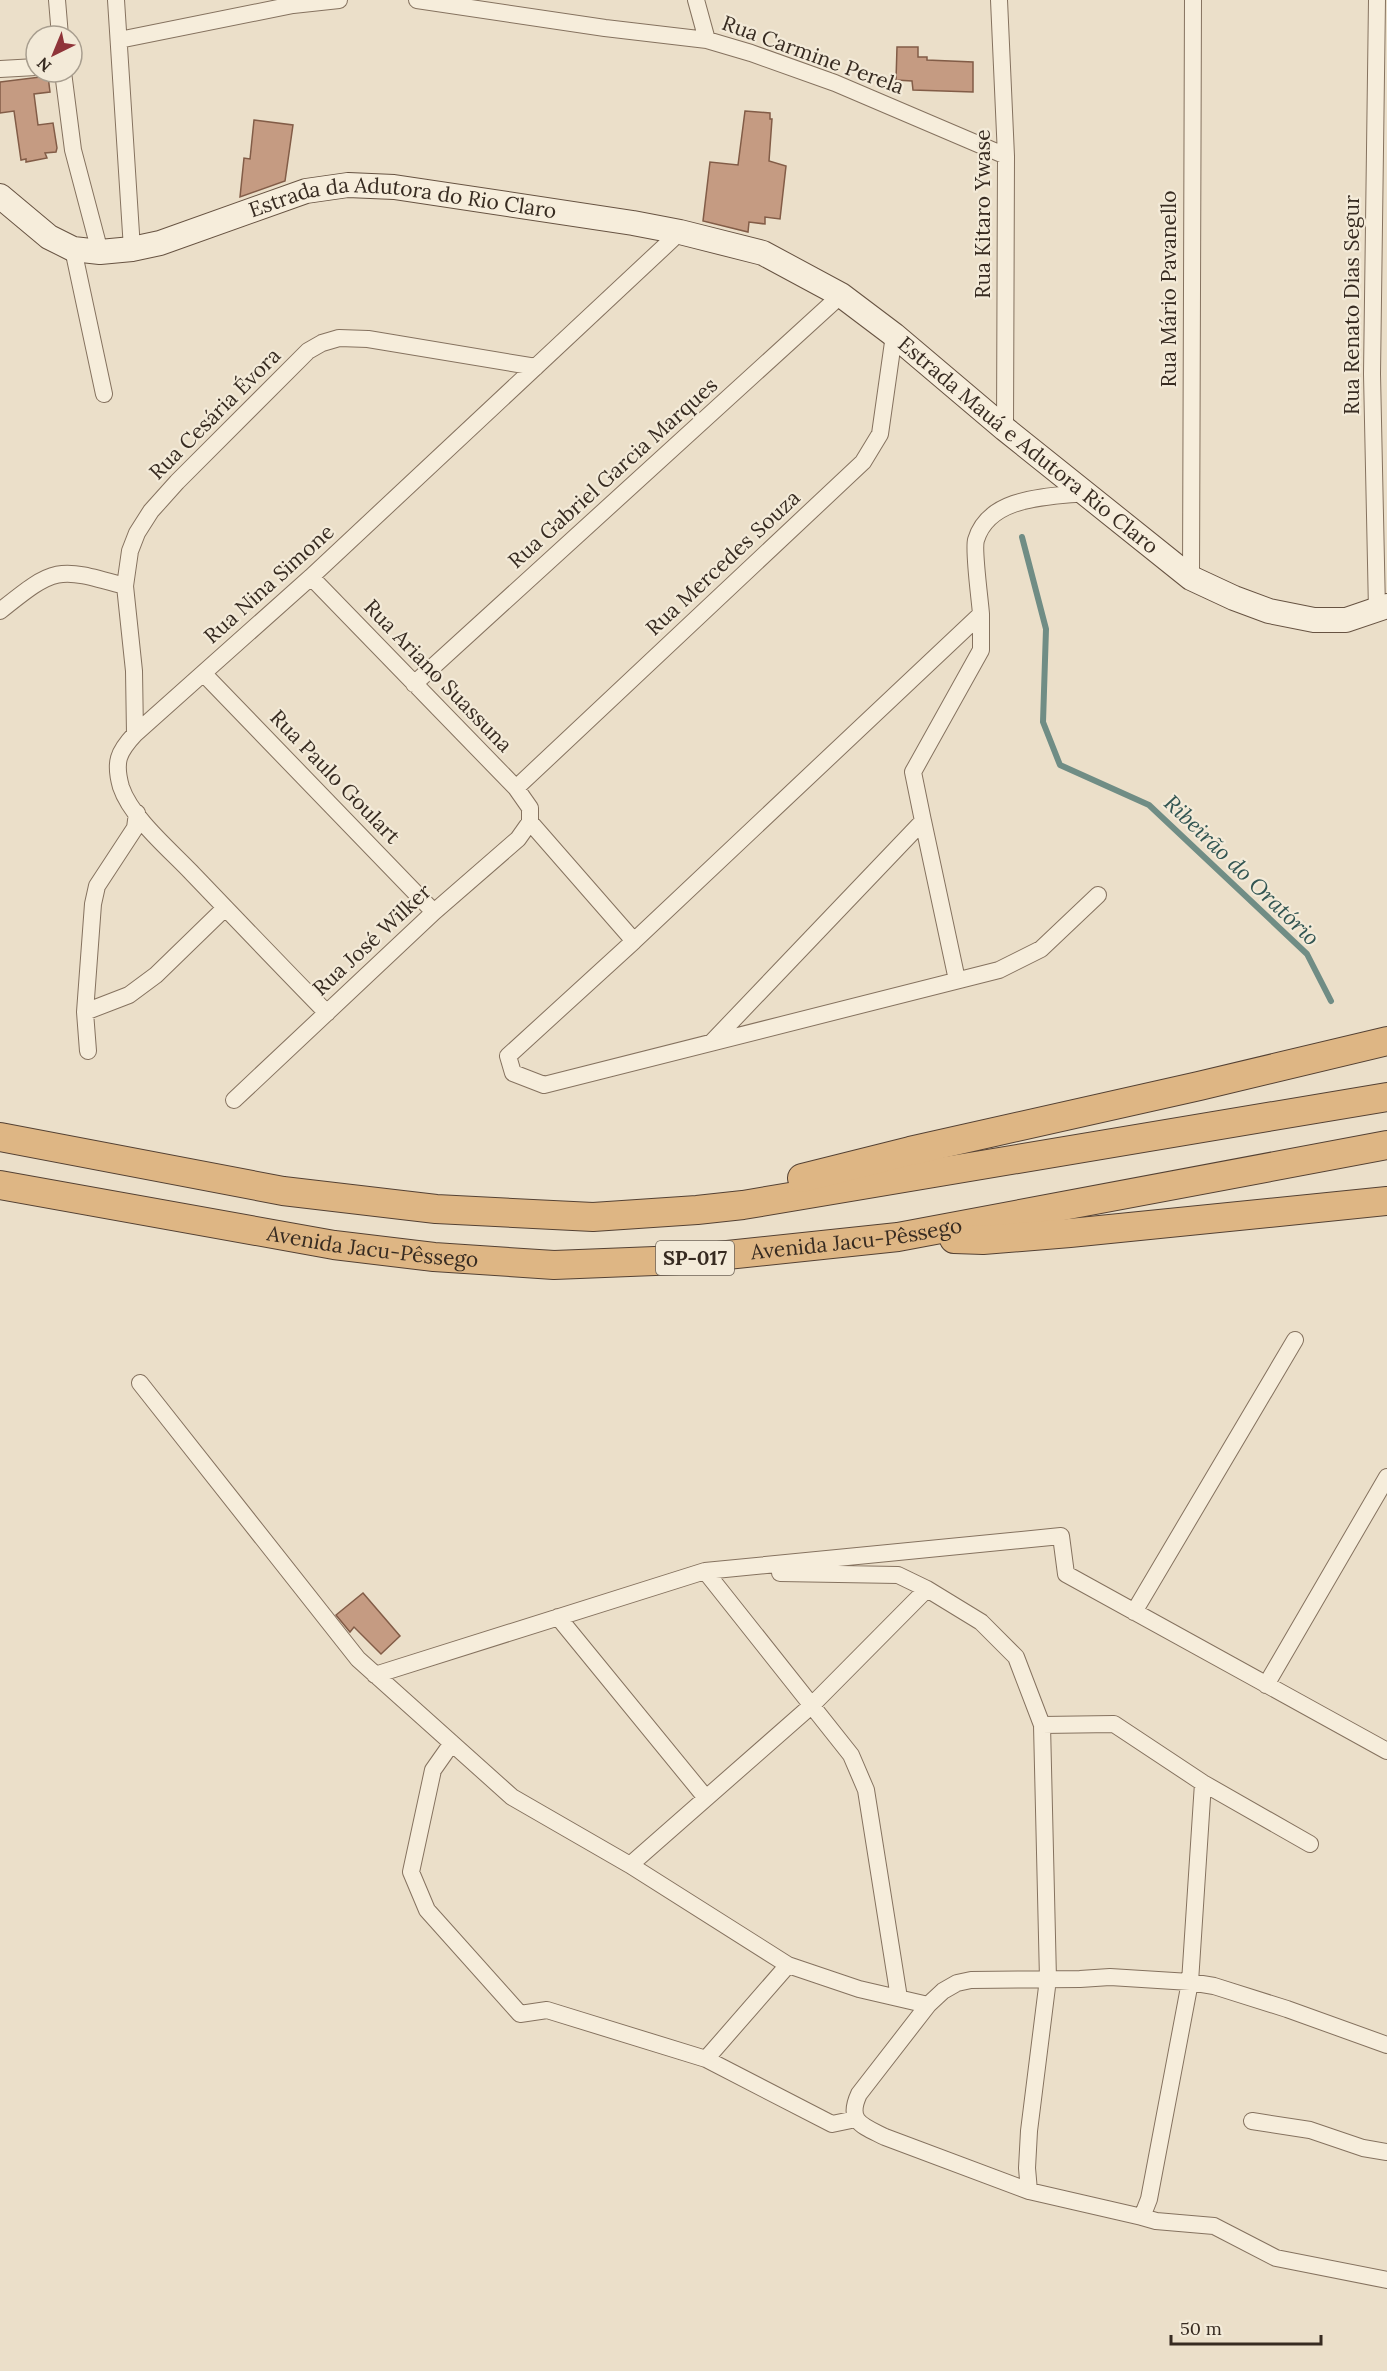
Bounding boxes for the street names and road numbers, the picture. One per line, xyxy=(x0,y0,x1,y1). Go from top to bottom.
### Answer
street label: Rua Carmine Perela xyxy=(718,9,908,100)
street label: Rua Kitaro Ywase xyxy=(969,129,996,299)
street label: Rua Mário Pavanello xyxy=(1155,190,1182,388)
street label: Rua Renato Dias Segur xyxy=(1338,195,1365,415)
street label: Estrada da Adutora do Rio Claro xyxy=(248,200,560,226)
street label: Estrada Mauá e Adutora Rio Claro xyxy=(893,330,1164,560)
street label: Rua Cesária Évora xyxy=(143,342,286,485)
street label: Rua Gabriel Garcia Marques xyxy=(502,371,723,574)
street label: Rua Mercedes Souza xyxy=(640,484,806,641)
street label: Rua Nina Simone xyxy=(198,518,339,649)
street label: Rua Ariano Suassuna xyxy=(358,593,518,758)
street label: Rua Paulo Goulart xyxy=(264,704,407,850)
street label: Rua José Wilker xyxy=(307,878,437,1002)
street label: Avenida Jacu-Pêssego xyxy=(748,1211,964,1266)
street label: Avenida Jacu-Pêssego xyxy=(264,1219,479,1273)
road number: SP-017 xyxy=(656,1241,734,1275)

